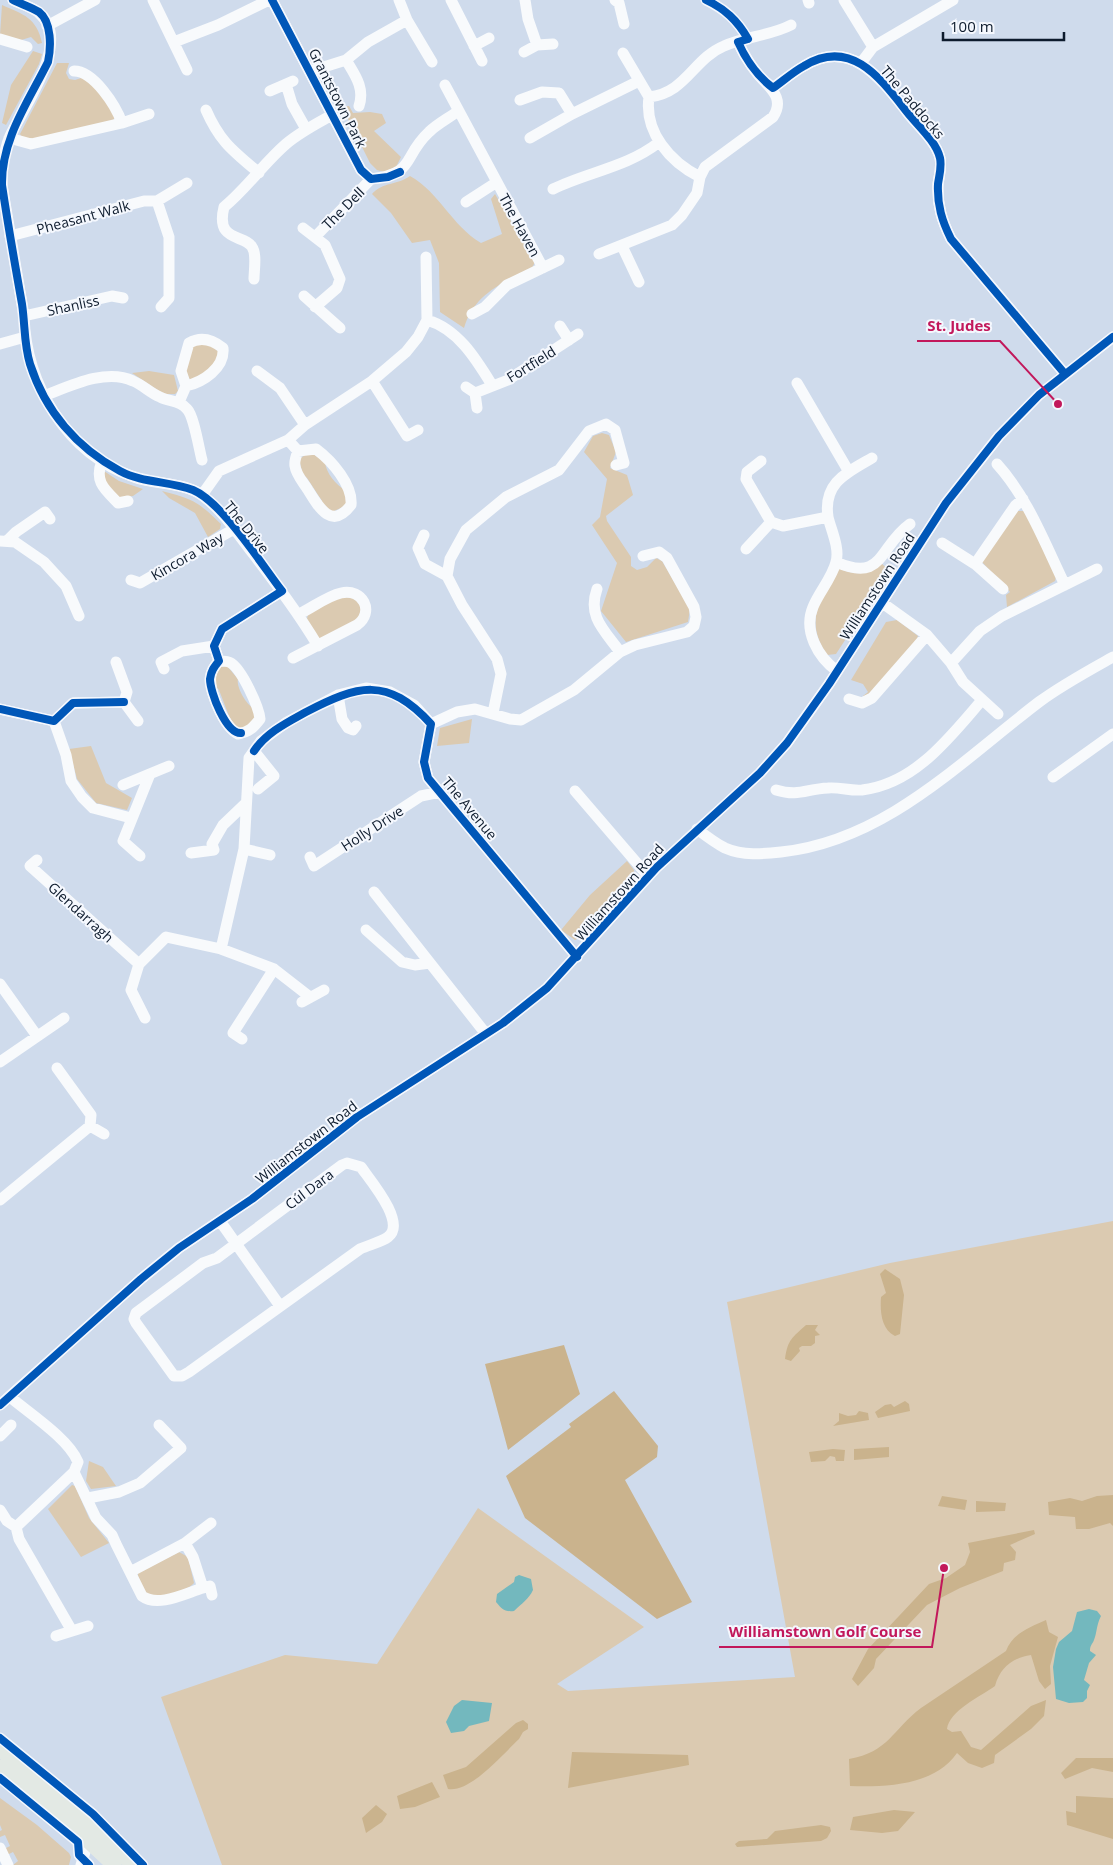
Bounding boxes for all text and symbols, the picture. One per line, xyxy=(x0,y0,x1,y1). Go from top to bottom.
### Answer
scale bar xyxy=(943,10,1064,42)
text: 100 m xyxy=(950,16,994,36)
street label: Grantstown Park xyxy=(305,45,372,152)
street label: The Paddocks xyxy=(877,61,949,143)
street label: The Dell xyxy=(318,183,368,233)
street label: The Haven xyxy=(495,190,545,260)
street label: Pheasant Walk xyxy=(34,195,132,239)
street label: Shanliss xyxy=(45,290,101,320)
callout: St. Judes xyxy=(917,311,1000,341)
text: St. Judes xyxy=(927,315,991,335)
street label: Fortfield xyxy=(503,341,559,387)
street label: The Drive xyxy=(220,497,274,557)
street label: Kincora Way xyxy=(147,527,228,584)
street label: Williamstown Road xyxy=(835,529,919,643)
street label: The Avenue xyxy=(438,773,502,844)
street label: Holly Drive xyxy=(337,801,407,855)
street label: Williamstown Road xyxy=(570,839,668,945)
street label: Glendarragh xyxy=(44,878,118,946)
street label: Williamstown Road xyxy=(251,1096,361,1188)
street label: Cúl Dara xyxy=(281,1165,337,1213)
callout: Williamstown Golf Course xyxy=(719,1617,932,1647)
text: Williamstown Golf Course xyxy=(729,1621,921,1641)

